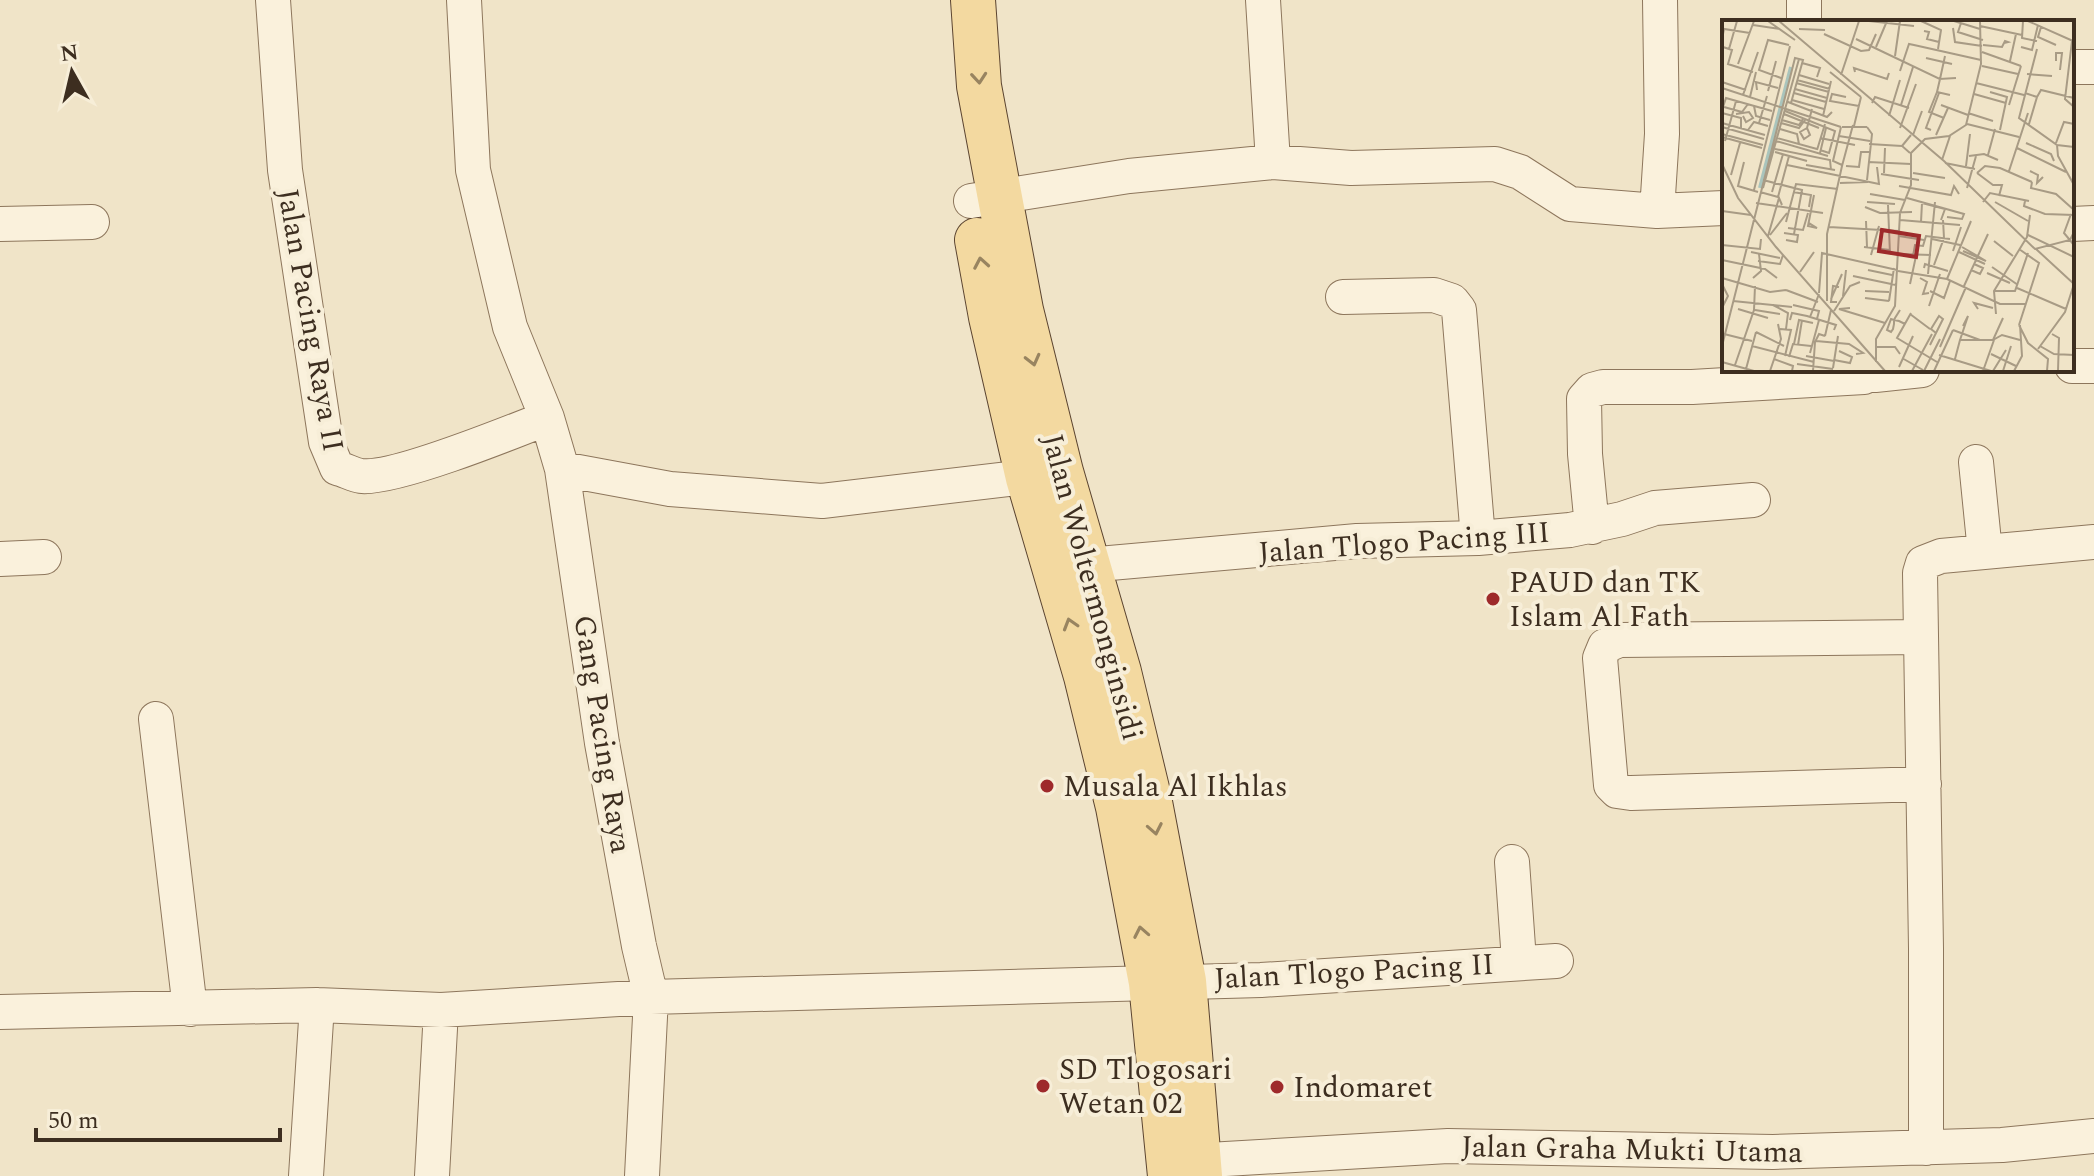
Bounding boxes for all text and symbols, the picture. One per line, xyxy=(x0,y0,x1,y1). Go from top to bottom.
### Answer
inset map xyxy=(1722,20,2074,372)
north arrow xyxy=(32,32,112,112)
text: N xyxy=(58,36,81,71)
one-way arrow xyxy=(970,72,987,85)
street label: Jalan Pacing Raya II xyxy=(264,185,356,455)
one-way arrow xyxy=(974,256,991,270)
one-way arrow xyxy=(1024,353,1041,367)
street label: Jalan Woltermonginsidi xyxy=(1029,429,1155,746)
street label: Jalan Tlogo Pacing III xyxy=(1257,510,1551,576)
place label: PAUD dan TK Islam Al Fath xyxy=(1509,560,1701,640)
marker: PAUD dan TK Islam Al Fath xyxy=(1484,590,1502,608)
street label: Gang Pacing Raya xyxy=(560,612,644,857)
one-way arrow xyxy=(1063,618,1079,632)
place label: Musala Al Ikhlas xyxy=(1063,764,1288,810)
marker: Musala Al Ikhlas xyxy=(1038,777,1056,795)
one-way arrow xyxy=(1145,822,1162,835)
one-way arrow xyxy=(1134,925,1151,939)
street label: Jalan Tlogo Pacing II xyxy=(1213,942,1495,1002)
place label: SD Tlogosari Wetan 02 xyxy=(1059,1047,1232,1127)
place label: Indomaret xyxy=(1293,1065,1433,1111)
marker: SD Tlogosari Wetan 02 xyxy=(1034,1077,1052,1095)
marker: Indomaret xyxy=(1268,1078,1286,1096)
scale bar xyxy=(36,1092,280,1142)
text: 50 m xyxy=(48,1103,99,1139)
street label: Jalan Graha Mukti Utama xyxy=(1461,1124,1804,1176)

